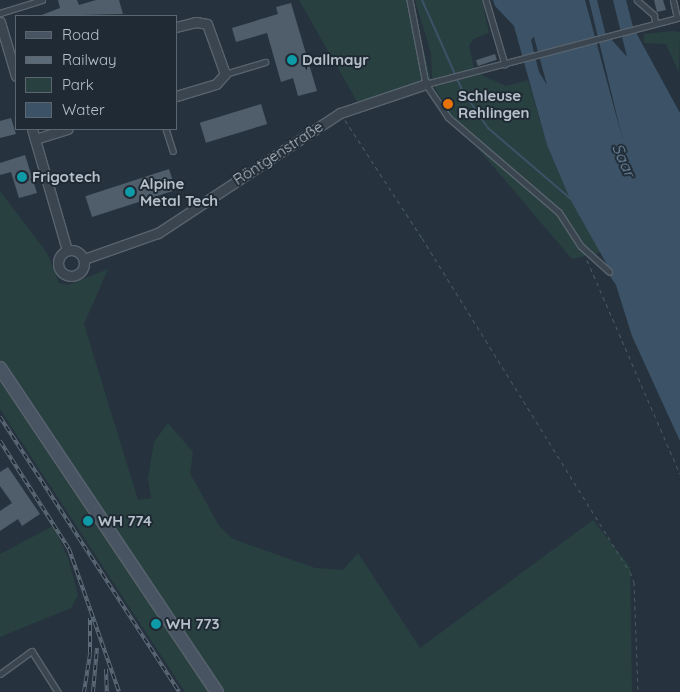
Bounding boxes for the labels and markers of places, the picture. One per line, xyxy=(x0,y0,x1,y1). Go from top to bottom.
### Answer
place label: Dallmayr xyxy=(302,51,369,69)
marker: Dallmayr xyxy=(286,54,298,66)
place label: Schleuse Rehlingen xyxy=(458,86,529,121)
marker: Schleuse Rehlingen xyxy=(442,98,454,110)
place label: Frigotech xyxy=(32,168,100,186)
marker: Frigotech xyxy=(16,171,28,183)
place label: Alpine Metal Tech xyxy=(140,174,218,209)
marker: Alpine Metal Tech xyxy=(124,186,136,198)
place label: WH 774 xyxy=(98,512,152,530)
marker: WH 774 xyxy=(82,515,94,527)
place label: WH 773 xyxy=(166,615,220,633)
marker: WH 773 xyxy=(150,618,162,630)

